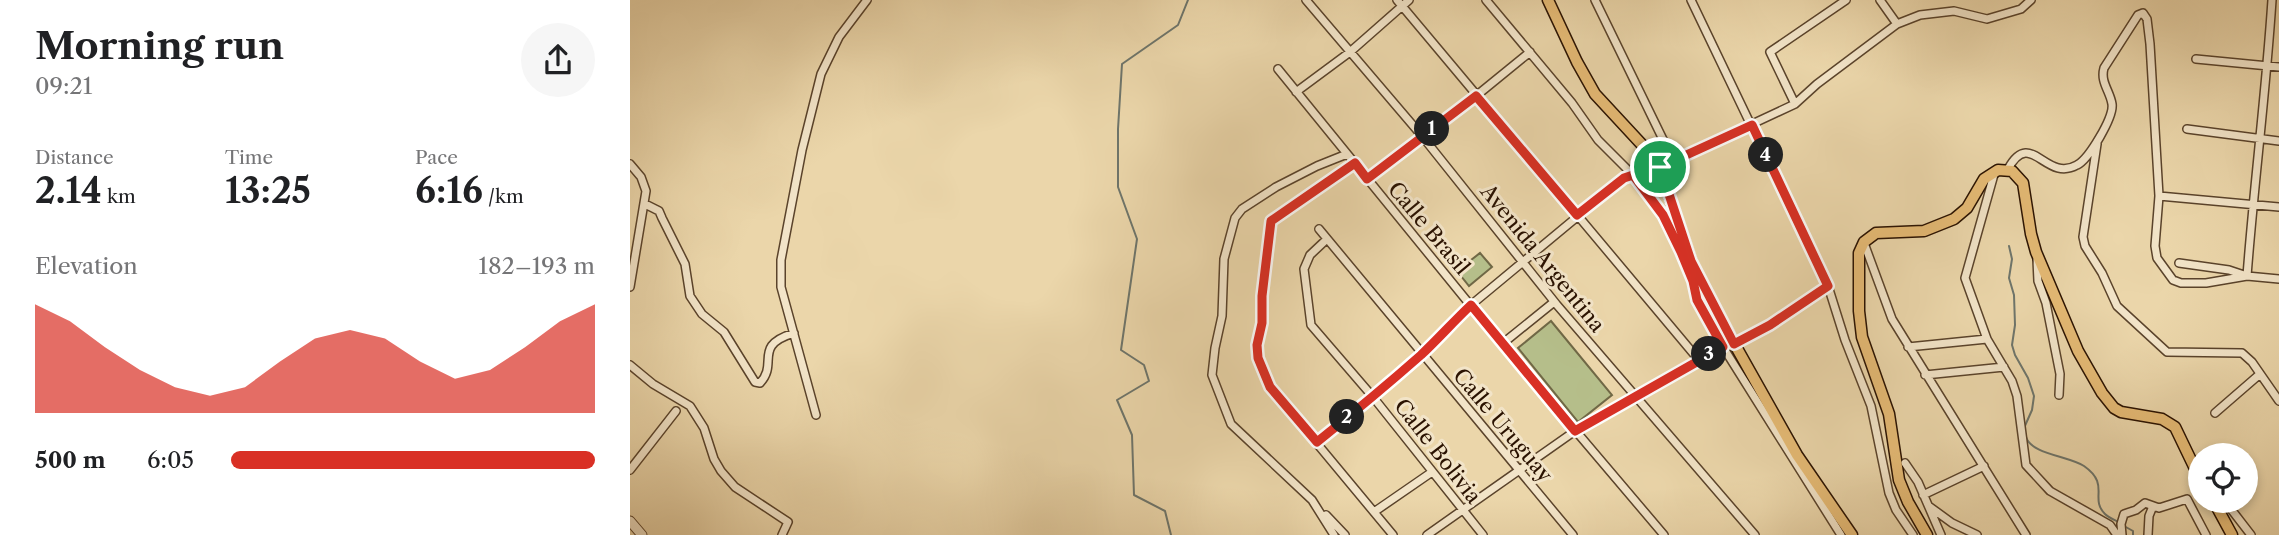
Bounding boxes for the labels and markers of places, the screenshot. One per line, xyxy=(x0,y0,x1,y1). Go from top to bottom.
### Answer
pin: 1 xyxy=(1414,111,1450,146)
pin xyxy=(1630,137,1690,197)
pin: 4 xyxy=(1748,138,1784,172)
pin: 3 xyxy=(1692,336,1726,372)
pin: 2 xyxy=(1330,400,1364,434)

